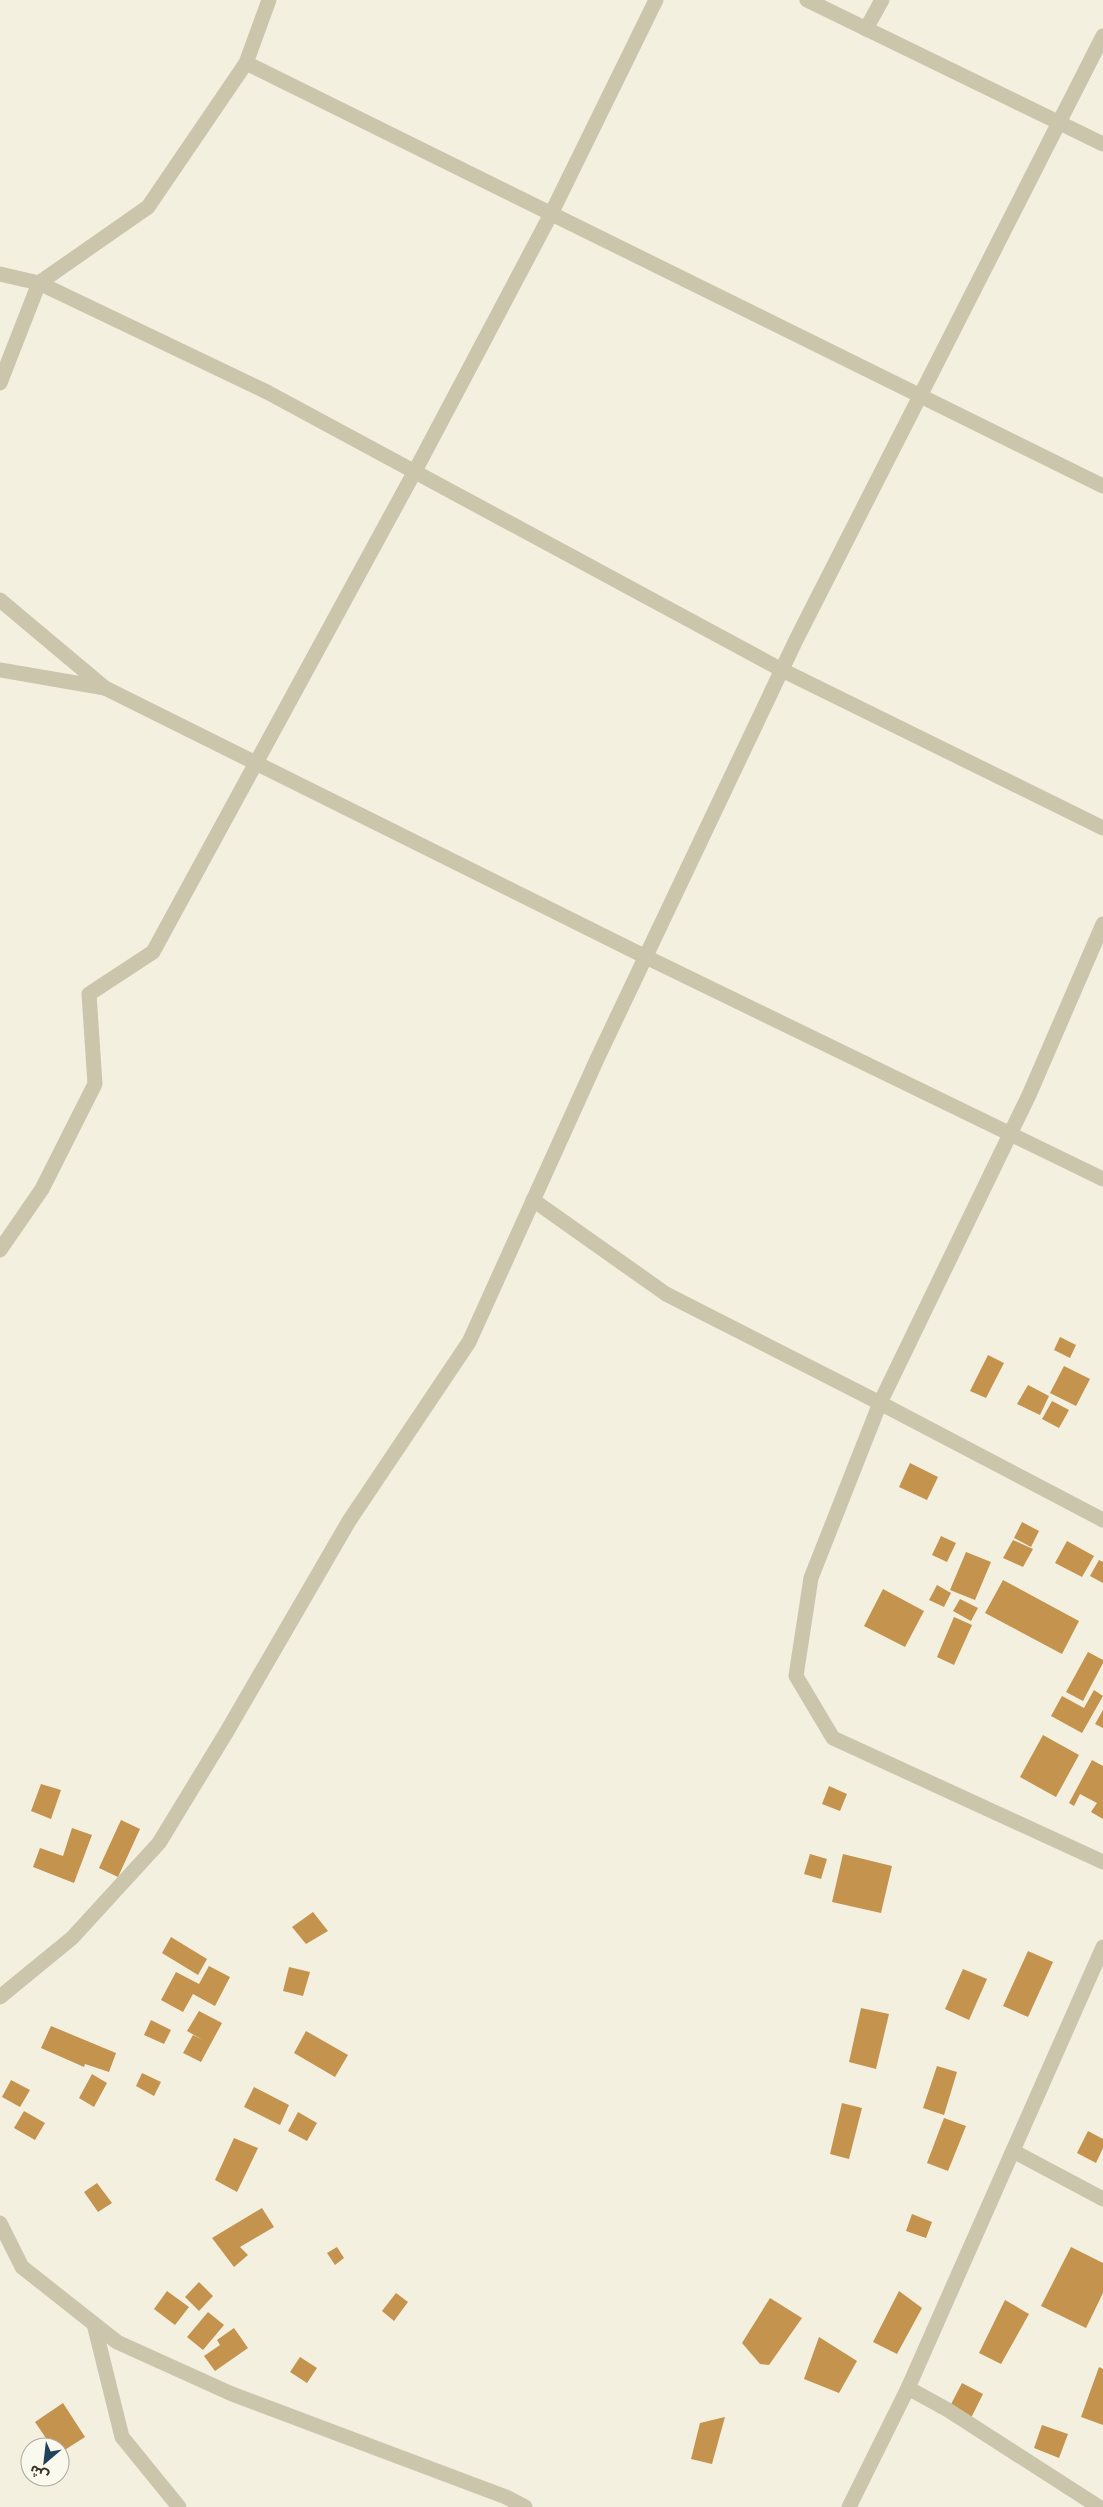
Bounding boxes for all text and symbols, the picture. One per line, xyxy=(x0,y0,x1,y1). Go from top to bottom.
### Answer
north arrow xyxy=(20,2437,70,2487)
text: ش xyxy=(27,2461,52,2485)

